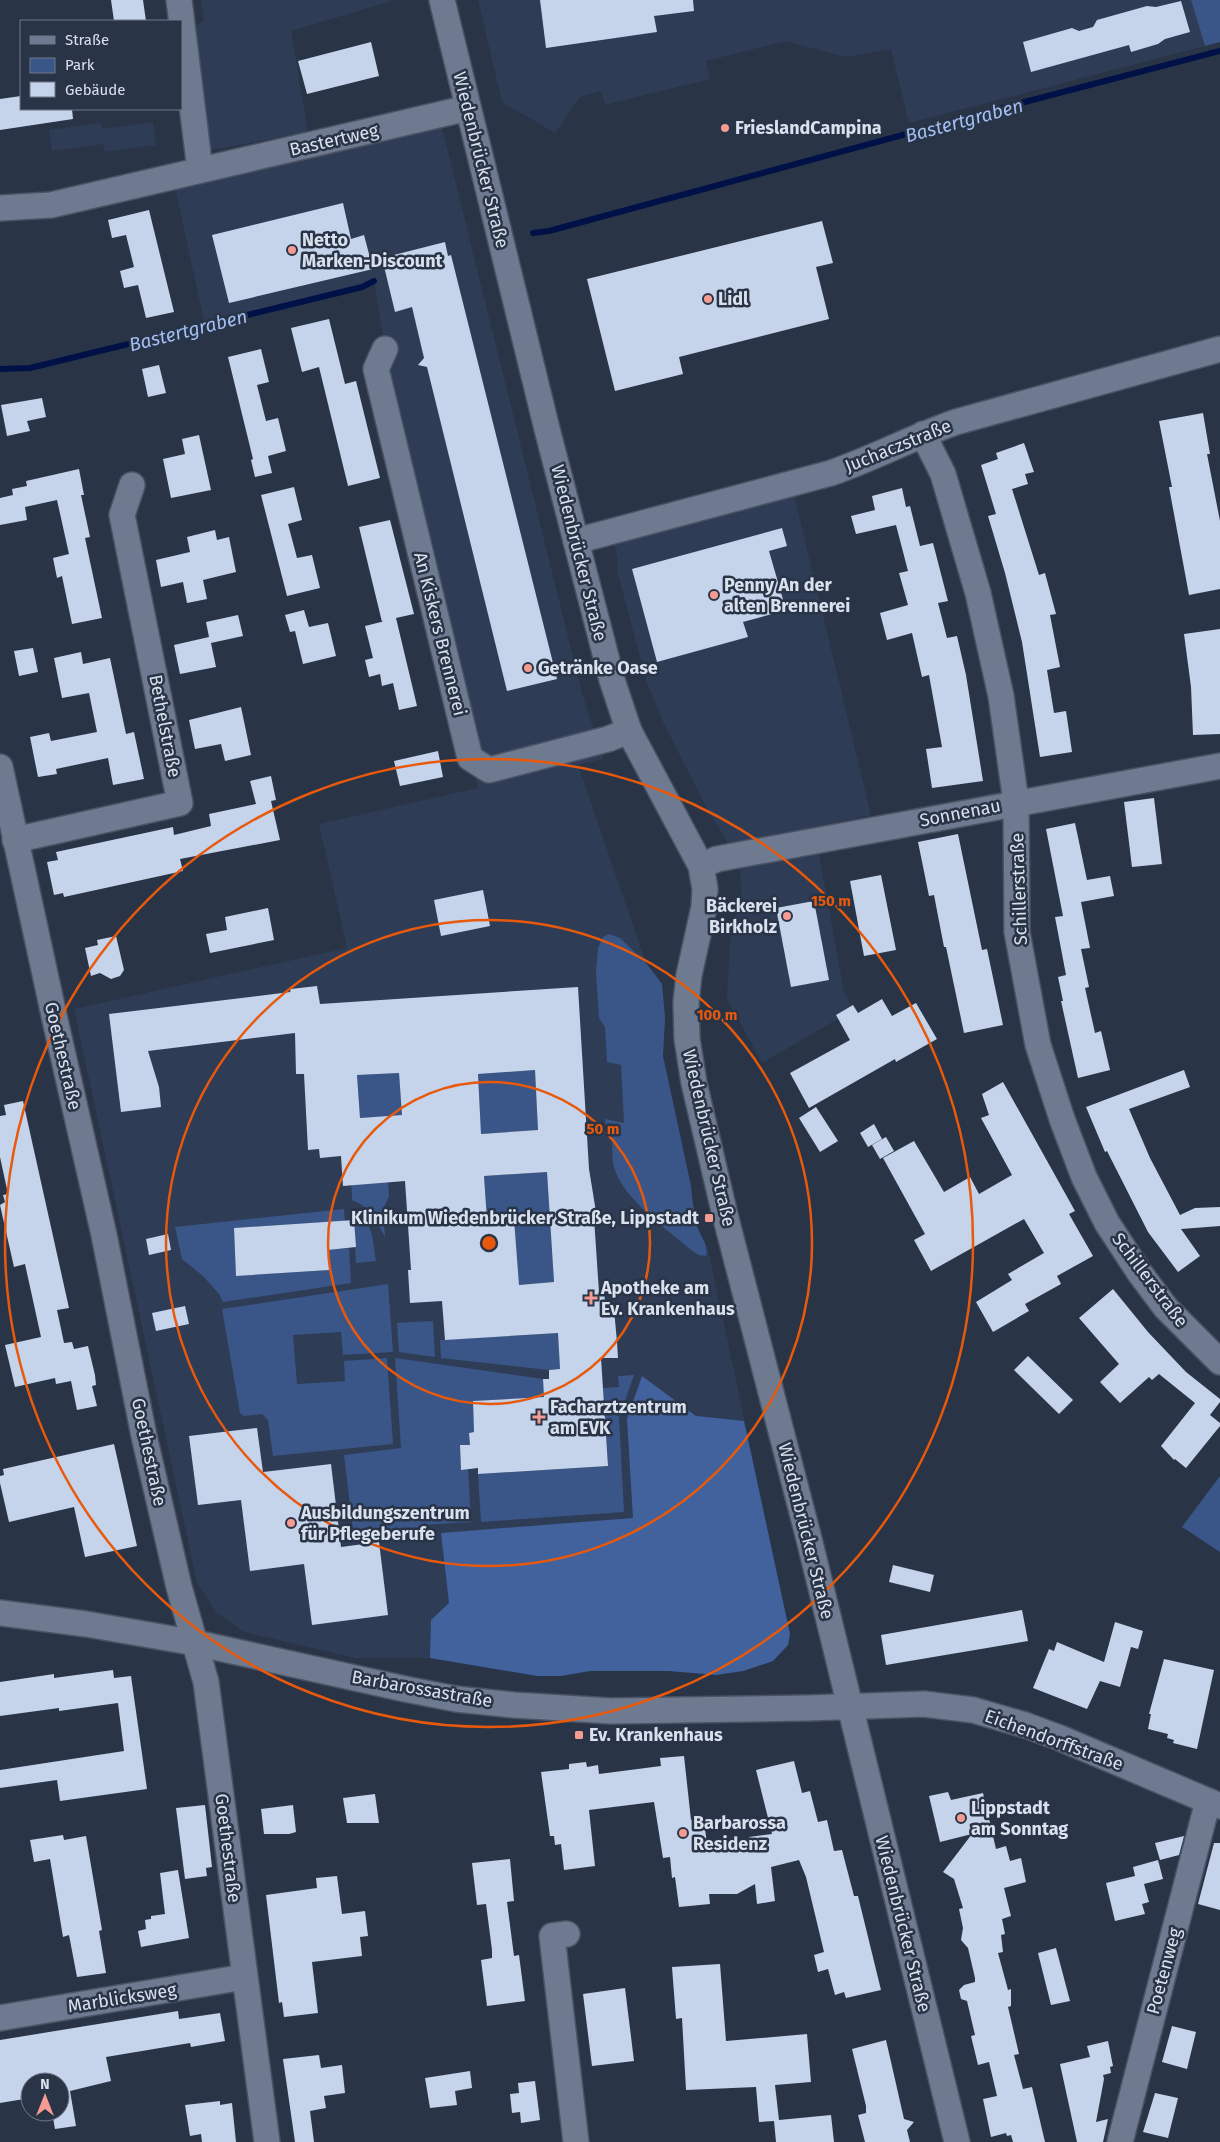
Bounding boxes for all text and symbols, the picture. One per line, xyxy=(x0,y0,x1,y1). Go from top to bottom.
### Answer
legend xyxy=(20,20,182,110)
text: Straße xyxy=(65,31,109,49)
text: Park xyxy=(65,56,95,74)
street label: Wiedenbrücker Straße xyxy=(448,69,514,251)
text: Gebäude xyxy=(65,81,125,99)
water label: Bastertgraben xyxy=(903,94,1026,147)
place label: FrieslandCampina xyxy=(735,117,882,139)
street label: Bastertweg xyxy=(287,119,381,161)
marker: FrieslandCampina xyxy=(719,122,731,134)
place label: Netto Marken-Discount xyxy=(302,229,444,272)
marker: Netto Marken-Discount xyxy=(286,244,298,256)
place label: Lidl xyxy=(718,288,749,310)
marker: Lidl xyxy=(702,293,714,305)
water label: Bastertgraben xyxy=(127,305,250,356)
street label: Juchaczstraße xyxy=(842,415,954,477)
street label: Wiedenbrücker Straße xyxy=(546,462,612,644)
street label: An Kiskers Brennerei xyxy=(409,550,471,718)
place label: Penny An der alten Brennerei xyxy=(724,574,850,617)
marker: Penny An der alten Brennerei xyxy=(708,589,720,601)
place label: Getränke Oase xyxy=(538,657,658,679)
marker: Getränke Oase xyxy=(522,662,534,674)
street label: Bethelstraße xyxy=(144,673,186,779)
street label: Sonnenau xyxy=(918,794,1002,832)
street label: Schillerstraße xyxy=(1006,832,1032,946)
text: 150 m xyxy=(811,892,851,910)
place label: Bäckerei Birkholz xyxy=(706,895,777,938)
marker: Bäckerei Birkholz xyxy=(781,910,793,922)
street label: Goethestraße xyxy=(40,1000,86,1112)
text: 100 m xyxy=(697,1006,737,1024)
street label: Wiedenbrücker Straße xyxy=(678,1047,740,1229)
text: 50 m xyxy=(586,1120,620,1138)
place label: Klinikum Wiedenbrücker Straße, Lippstadt xyxy=(351,1207,700,1229)
marker: Klinikum Wiedenbrücker Straße, Lippstadt xyxy=(703,1212,715,1224)
street label: Schillerstraße xyxy=(1107,1228,1193,1332)
centre of rings xyxy=(480,1234,498,1252)
place label: Apotheke am Ev. Krankenhaus xyxy=(600,1277,735,1320)
marker: Apotheke am Ev. Krankenhaus xyxy=(585,1292,597,1304)
street label: Goethestraße xyxy=(127,1396,171,1508)
place label: Facharztzentrum am EVK xyxy=(550,1396,687,1439)
marker: Facharztzentrum am EVK xyxy=(532,1410,546,1424)
street label: Wiedenbrücker Straße xyxy=(773,1440,839,1622)
place label: Ausbildungszentrum für Pflegeberufe xyxy=(300,1502,470,1545)
marker: Ausbildungszentrum für Pflegeberufe xyxy=(285,1517,297,1529)
street label: Barbarossastraße xyxy=(350,1666,494,1712)
street label: Eichendorffstraße xyxy=(982,1705,1126,1775)
place label: Ev. Krankenhaus xyxy=(589,1724,723,1746)
marker: Ev. Krankenhaus xyxy=(573,1729,585,1741)
street label: Goethestraße xyxy=(210,1792,246,1904)
place label: Lippstadt am Sonntag xyxy=(971,1797,1068,1840)
place label: Barbarossa Residenz xyxy=(693,1812,786,1855)
marker: Lippstadt am Sonntag xyxy=(955,1812,967,1824)
marker: Barbarossa Residenz xyxy=(677,1827,689,1839)
street label: Wiedenbrücker Straße xyxy=(870,1833,936,2015)
street label: Poetenweg xyxy=(1142,1925,1186,2017)
street label: Marblicksweg xyxy=(66,1978,179,2017)
north arrow xyxy=(20,2072,70,2122)
text: N xyxy=(40,2076,50,2093)

